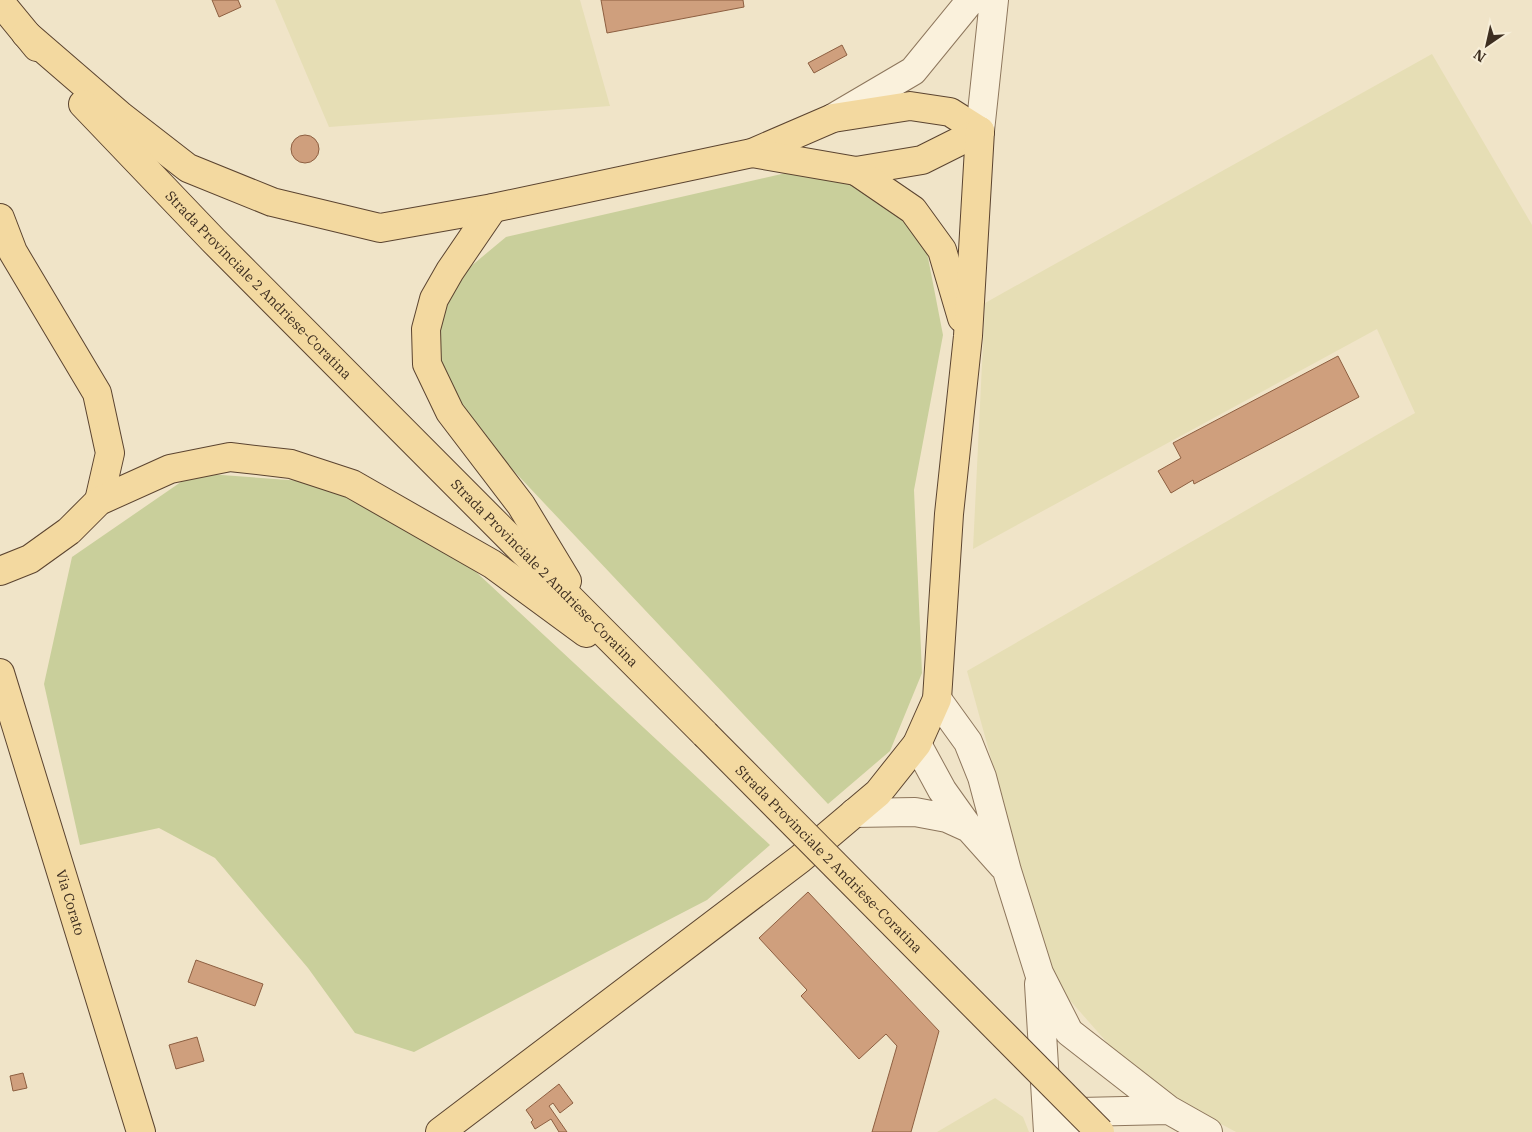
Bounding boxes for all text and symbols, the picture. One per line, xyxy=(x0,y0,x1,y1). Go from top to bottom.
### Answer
north arrow xyxy=(1462,20,1512,70)
text: N xyxy=(1470,45,1489,66)
street label: Strada Provinciale 2 Andriese-Coratina xyxy=(162,187,356,383)
street label: Strada Provinciale 2 Andriese-Coratina xyxy=(447,475,642,671)
street label: Strada Provinciale 2 Andriese-Coratina xyxy=(732,761,926,957)
street label: Via Corato xyxy=(52,867,89,938)

